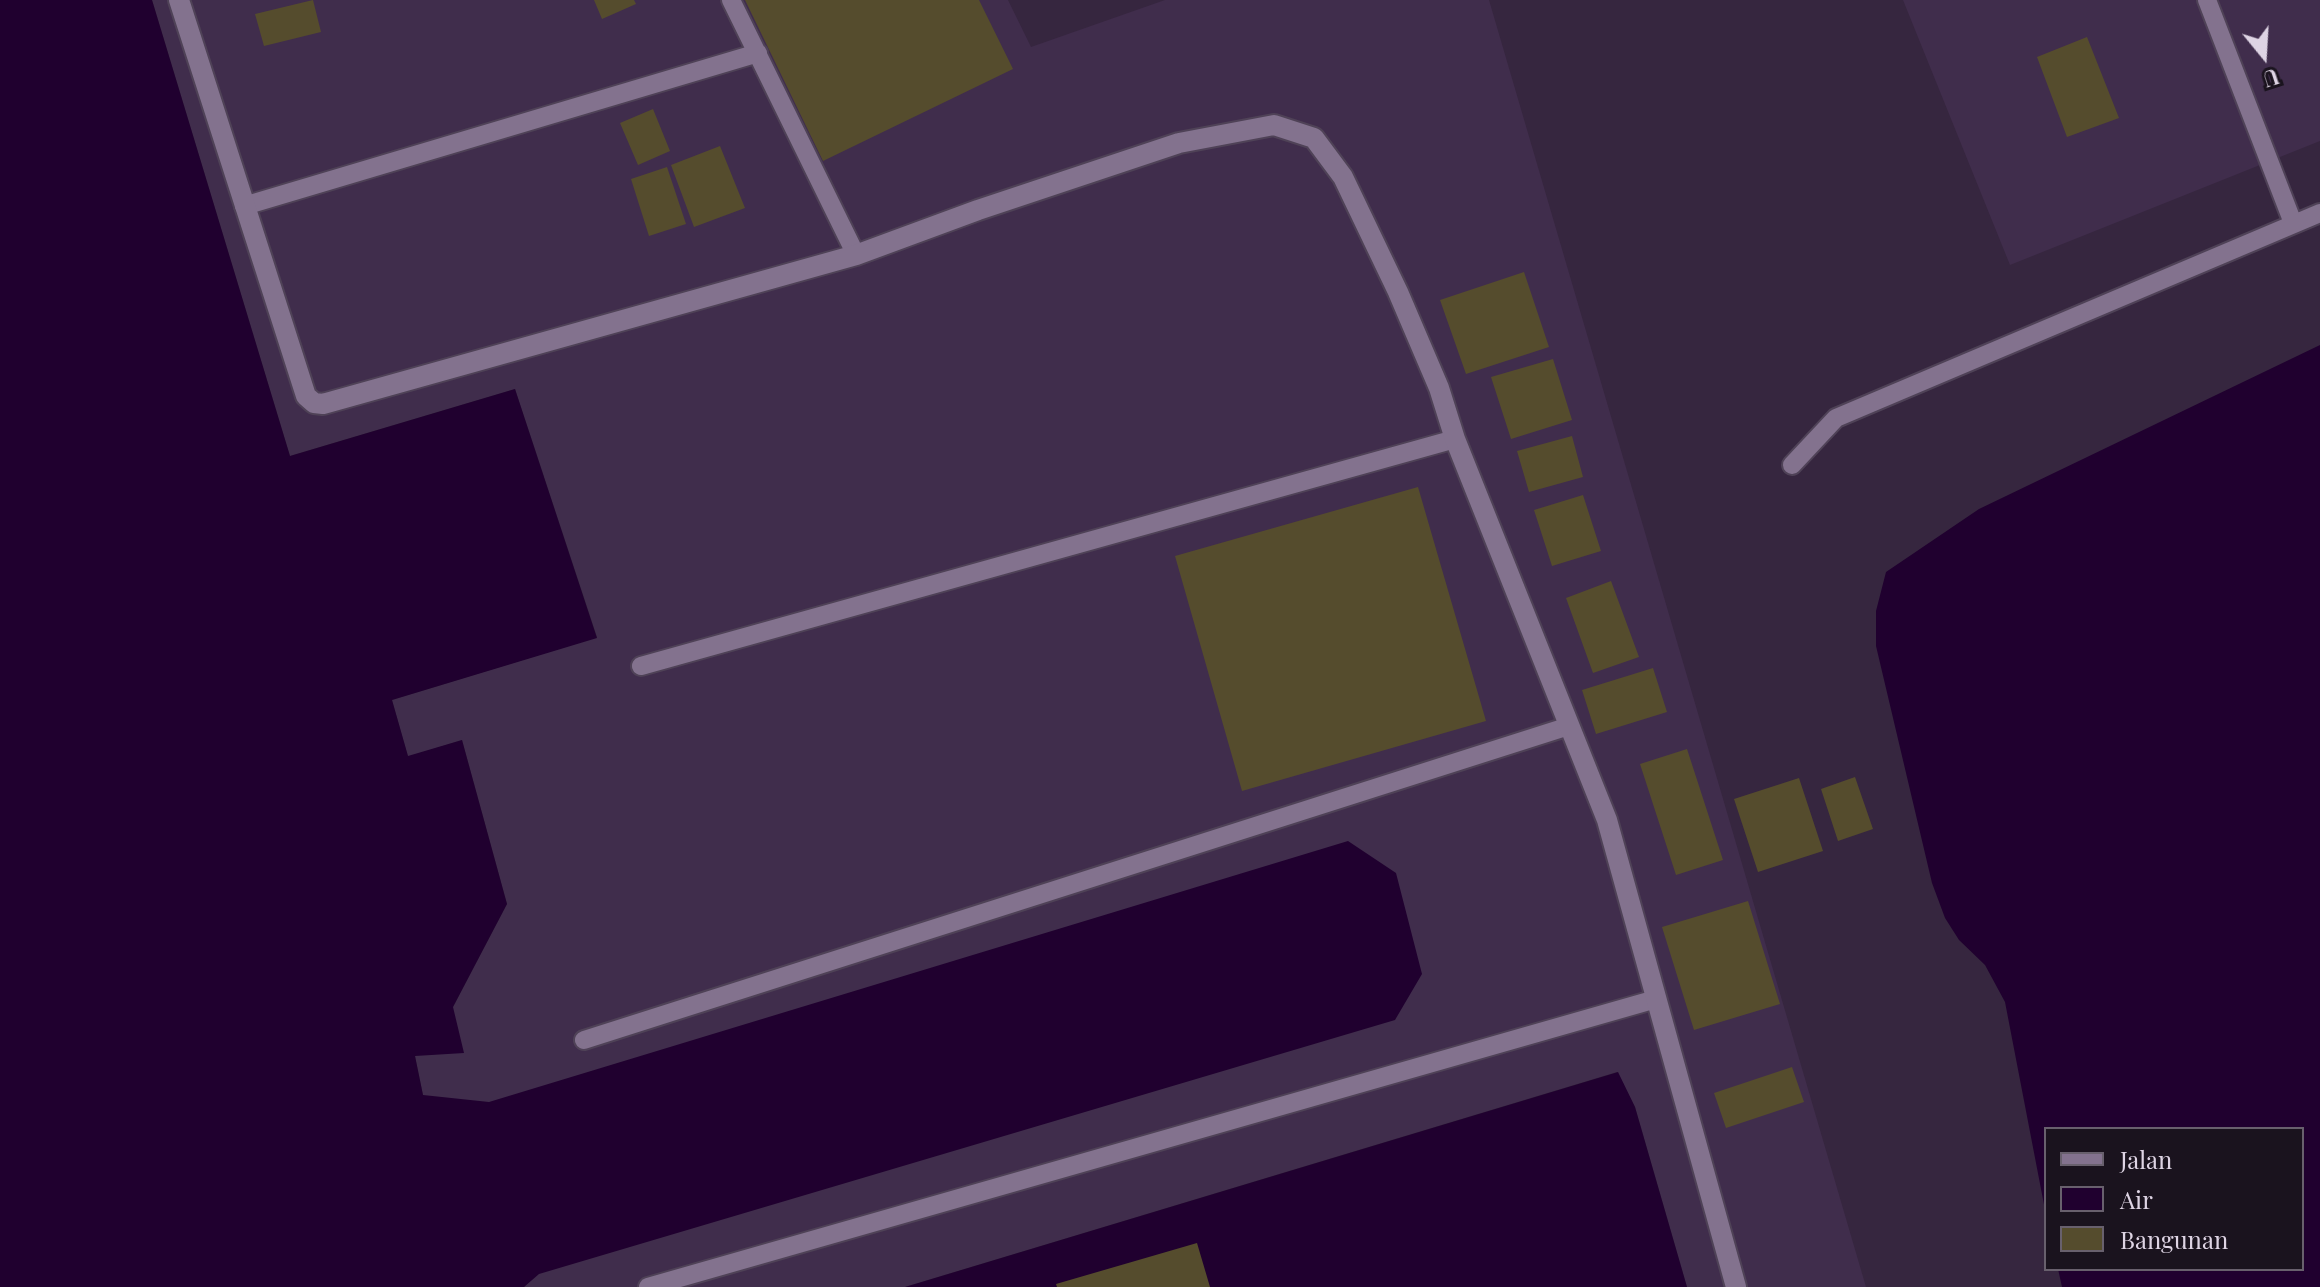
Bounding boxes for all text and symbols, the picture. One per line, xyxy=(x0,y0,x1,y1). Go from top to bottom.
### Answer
north arrow xyxy=(2224,16,2304,96)
text: U xyxy=(2260,62,2283,95)
legend xyxy=(2044,1127,2304,1271)
text: Jalan xyxy=(2120,1143,2172,1175)
text: Air xyxy=(2120,1183,2153,1215)
text: Bangunan xyxy=(2120,1223,2228,1255)

